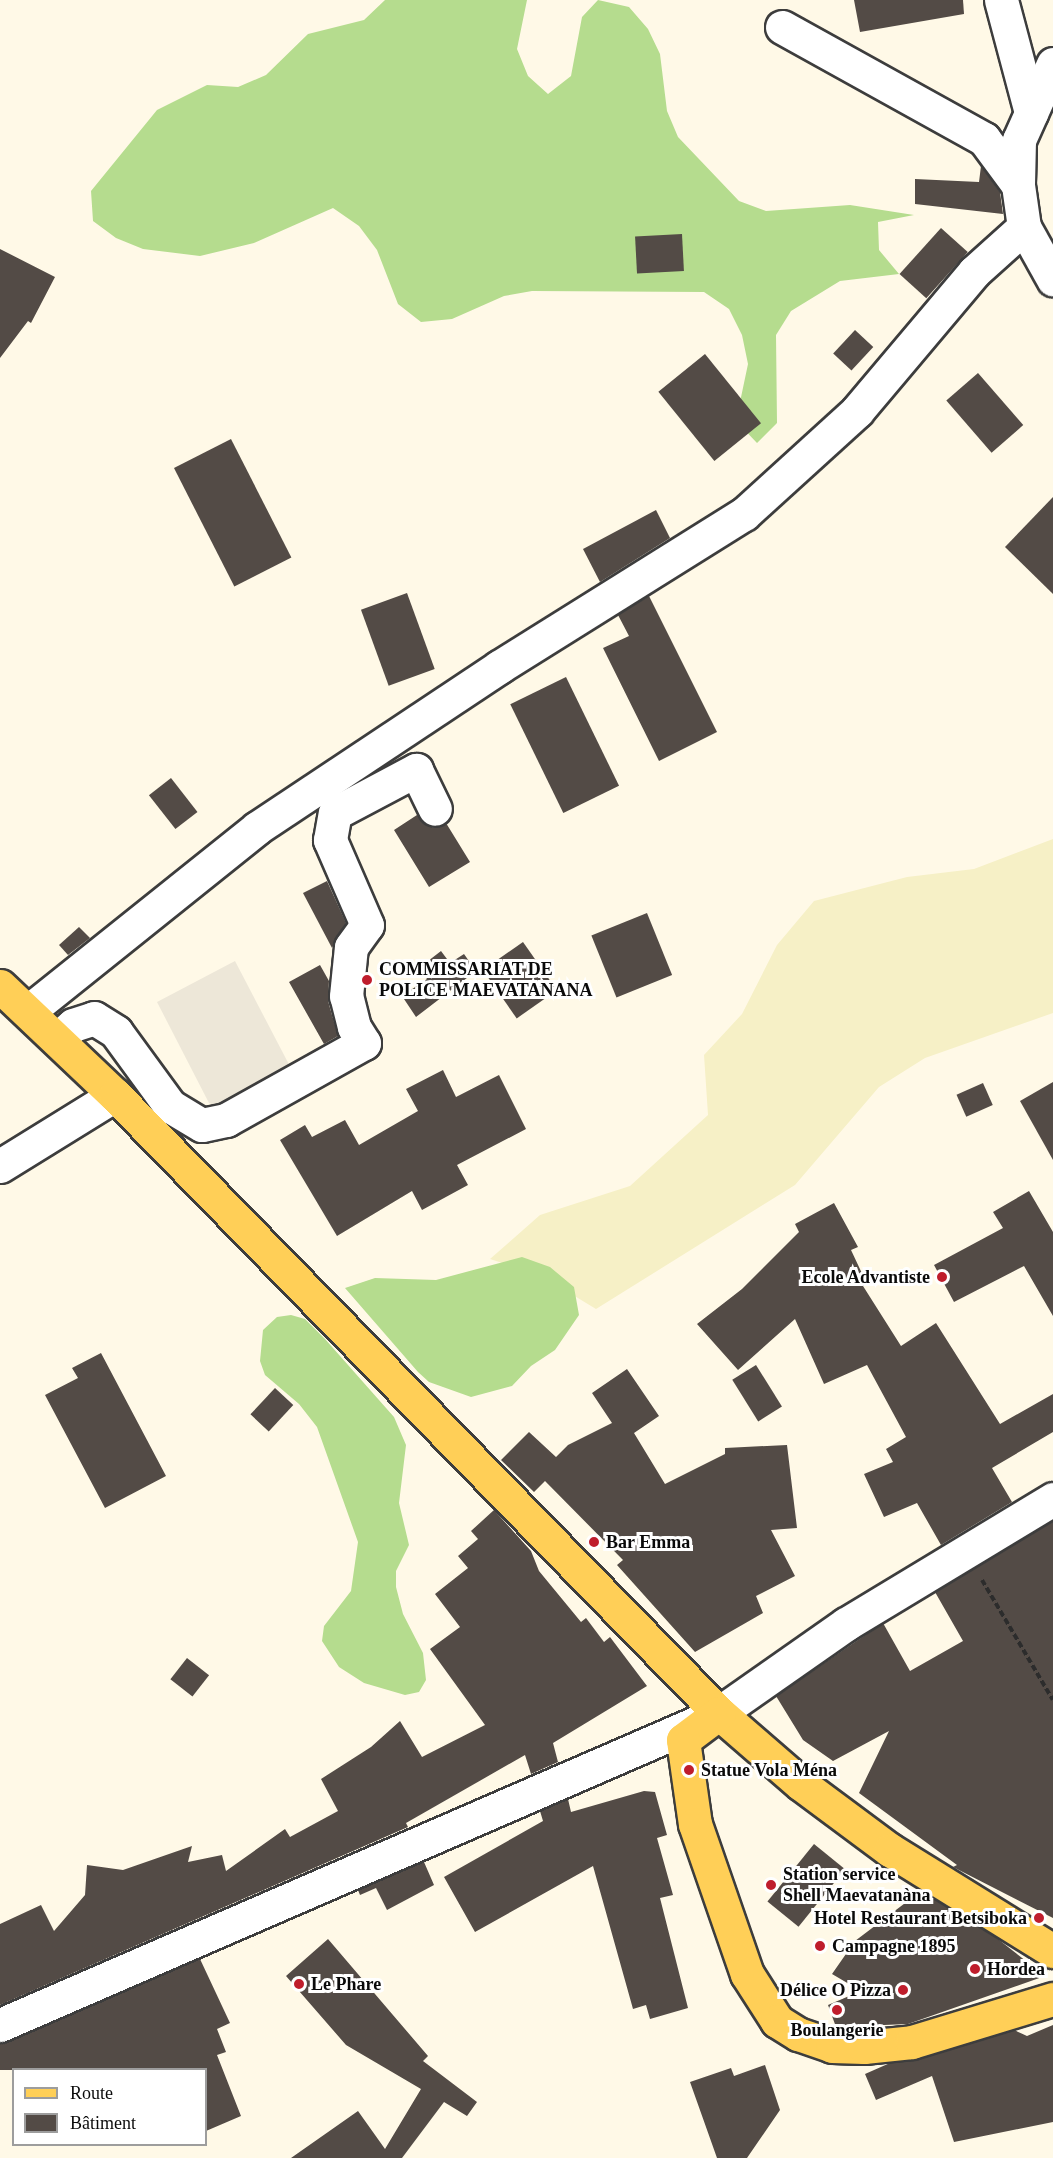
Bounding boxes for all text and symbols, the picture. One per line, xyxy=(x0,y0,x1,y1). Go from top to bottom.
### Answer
place label: COMMISSARIAT DE POLICE MAEVATANANA xyxy=(379,959,593,1002)
marker: COMMISSARIAT DE POLICE MAEVATANANA xyxy=(360,973,374,987)
place label: Ecole Advantiste xyxy=(801,1266,930,1288)
marker: Ecole Advantiste xyxy=(935,1270,949,1284)
place label: Bar Emma xyxy=(606,1531,690,1553)
marker: Bar Emma xyxy=(587,1535,601,1549)
place label: Statue Vola Ména xyxy=(701,1759,837,1781)
marker: Statue Vola Ména xyxy=(682,1763,696,1777)
place label: Station service Shell Maevatanàna xyxy=(783,1864,931,1906)
marker: Station service Shell Maevatanàna xyxy=(764,1878,778,1892)
place label: Hotel Restaurant Betsiboka xyxy=(814,1907,1027,1929)
marker: Hotel Restaurant Betsiboka xyxy=(1032,1911,1046,1925)
place label: Campagne 1895 xyxy=(832,1935,956,1957)
marker: Campagne 1895 xyxy=(813,1939,827,1953)
place label: Hordea xyxy=(987,1958,1045,1980)
marker: Hordea xyxy=(968,1962,982,1976)
place label: Le Phare xyxy=(311,1973,381,1995)
marker: Le Phare xyxy=(292,1977,306,1991)
place label: Délice O Pizza xyxy=(780,1979,891,2001)
marker: Délice O Pizza xyxy=(896,1983,910,1997)
marker: Boulangerie xyxy=(830,2003,844,2017)
place label: Boulangerie xyxy=(791,2019,883,2041)
legend xyxy=(12,2068,207,2146)
text: Route xyxy=(70,2083,113,2103)
text: Bâtiment xyxy=(70,2113,136,2133)

